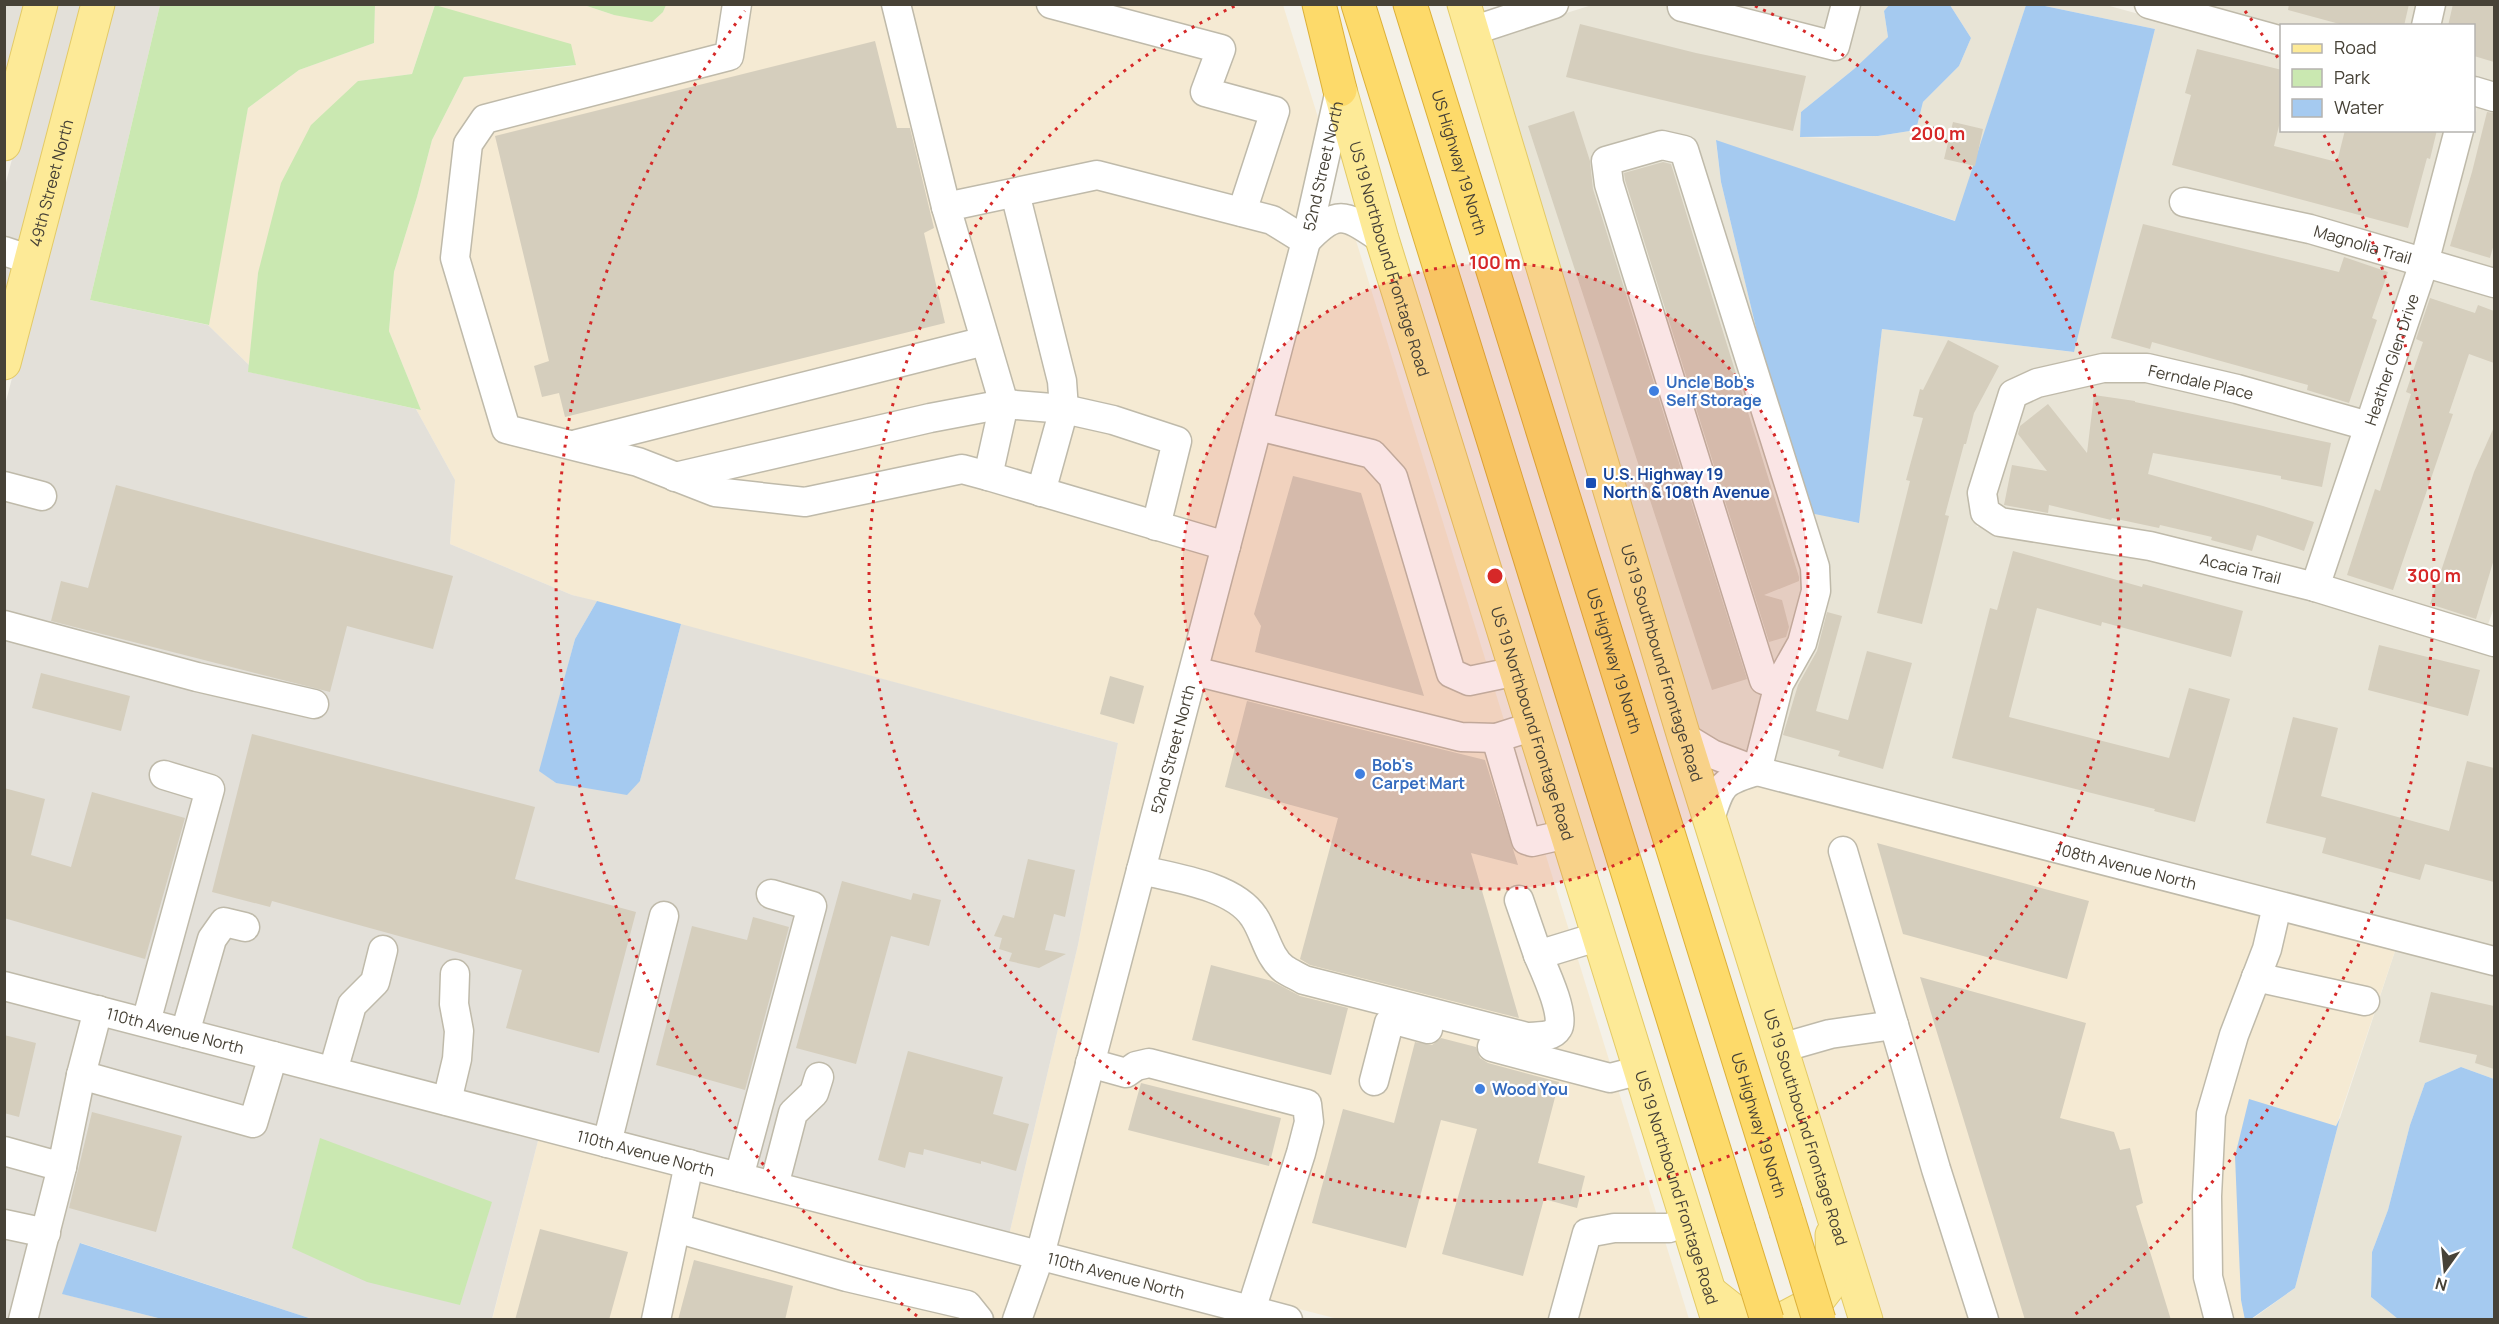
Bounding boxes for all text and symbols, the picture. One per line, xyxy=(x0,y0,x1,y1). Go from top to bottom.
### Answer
legend xyxy=(2280,24,2475,132)
text: Road xyxy=(2334,35,2377,59)
text: Park xyxy=(2334,65,2371,89)
street label: US Highway 19 North xyxy=(1426,87,1492,238)
text: Water xyxy=(2334,95,2384,119)
street label: 52nd Street North xyxy=(1298,99,1348,233)
street label: 49th Street North xyxy=(24,117,78,249)
text: 200 m xyxy=(1911,121,1965,145)
street label: US 19 Northbound Frontage Road xyxy=(1344,139,1435,379)
street label: Magnolia Trail xyxy=(2311,220,2414,269)
text: 100 m xyxy=(1469,250,1521,274)
street label: Heather Glen Drive xyxy=(2359,291,2424,428)
street label: Ferndale Place xyxy=(2146,359,2256,405)
place label: Uncle Bob's Self Storage xyxy=(1666,371,1762,411)
marker: Uncle Bob's Self Storage xyxy=(1647,384,1661,398)
place label: U.S. Highway 19 North & 108th Avenue xyxy=(1603,463,1770,503)
marker: U.S. Highway 19 North & 108th Avenue xyxy=(1584,476,1598,490)
street label: US 19 Southbound Frontage Road xyxy=(1616,542,1708,784)
street label: Acacia Trail xyxy=(2198,548,2284,589)
text: 300 m xyxy=(2407,563,2461,587)
centre of rings xyxy=(1485,566,1505,586)
street label: US Highway 19 North xyxy=(1582,586,1647,736)
street label: US 19 Northbound Frontage Road xyxy=(1486,604,1579,843)
street label: 52nd Street North xyxy=(1145,682,1200,816)
place label: Bob's Carpet Mart xyxy=(1372,754,1465,794)
marker: Bob's Carpet Mart xyxy=(1353,767,1367,781)
street label: 108th Avenue North xyxy=(2053,837,2199,895)
street label: 110th Avenue North xyxy=(104,1002,247,1059)
street label: US 19 Southbound Frontage Road xyxy=(1759,1006,1853,1248)
street label: US Highway 19 North xyxy=(1726,1050,1792,1200)
street label: US 19 Northbound Frontage Road xyxy=(1630,1068,1724,1307)
place label: Wood You xyxy=(1492,1078,1568,1100)
marker: Wood You xyxy=(1473,1082,1487,1096)
street label: 110th Avenue North xyxy=(574,1124,717,1181)
north arrow xyxy=(2415,1240,2475,1300)
street label: 110th Avenue North xyxy=(1045,1247,1187,1304)
text: N xyxy=(2433,1272,2450,1297)

